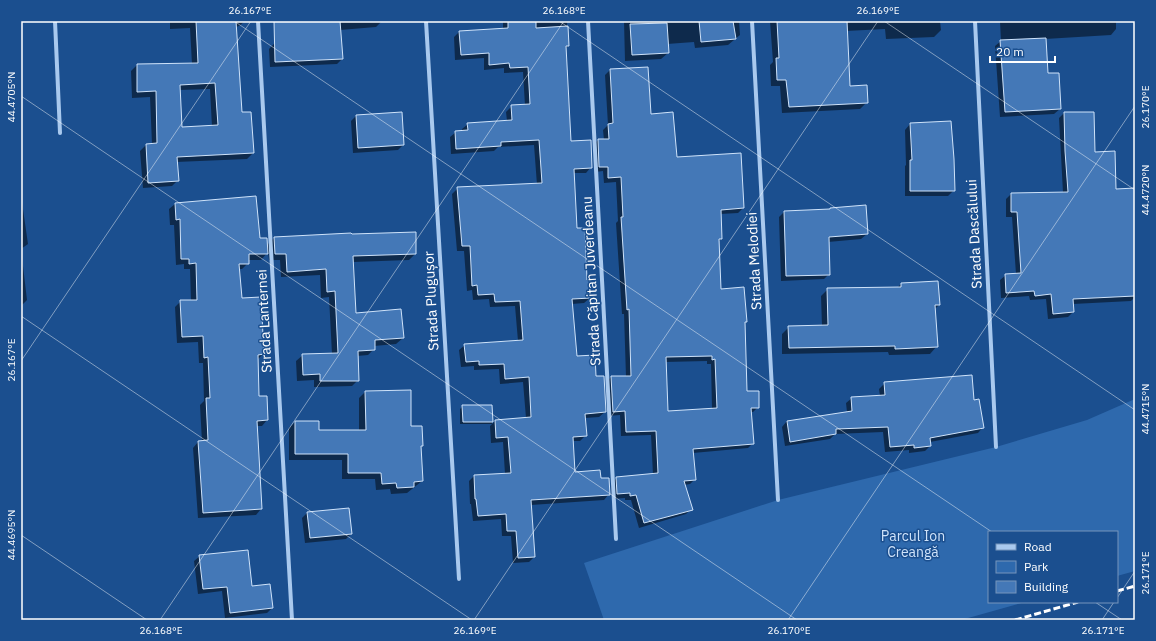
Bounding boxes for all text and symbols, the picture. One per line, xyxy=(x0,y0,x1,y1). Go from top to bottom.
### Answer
text: 26.167°E xyxy=(228,4,272,17)
text: 26.168°E xyxy=(542,4,586,17)
text: 26.169°E xyxy=(856,4,900,17)
scale bar xyxy=(990,38,1055,64)
text: 20 m xyxy=(996,44,1024,59)
text: 44.4705°N xyxy=(5,72,18,122)
text: 26.170°E xyxy=(1139,85,1152,129)
text: 44.4720°N xyxy=(1139,165,1152,215)
street label: Strada Dascălului xyxy=(962,179,986,289)
street label: Strada Căpitan Juverdeanu xyxy=(578,196,604,366)
street label: Strada Melodiei xyxy=(742,212,766,310)
street label: Strada Plugușor xyxy=(419,251,443,351)
street label: Strada Lanternei xyxy=(252,269,276,373)
text: 26.167°E xyxy=(5,338,18,382)
text: 44.4715°N xyxy=(1139,384,1152,434)
text: 44.4695°N xyxy=(5,510,18,560)
park label: Parcul Ion Creangă xyxy=(881,527,945,561)
legend xyxy=(988,531,1118,603)
text: Road xyxy=(1024,539,1052,554)
text: 26.171°E xyxy=(1139,551,1152,595)
text: Park xyxy=(1024,559,1049,574)
text: Building xyxy=(1024,579,1069,594)
text: 26.168°E xyxy=(139,624,183,637)
text: 26.169°E xyxy=(453,624,497,637)
text: 26.170°E xyxy=(767,624,811,637)
text: 26.171°E xyxy=(1081,624,1125,637)

